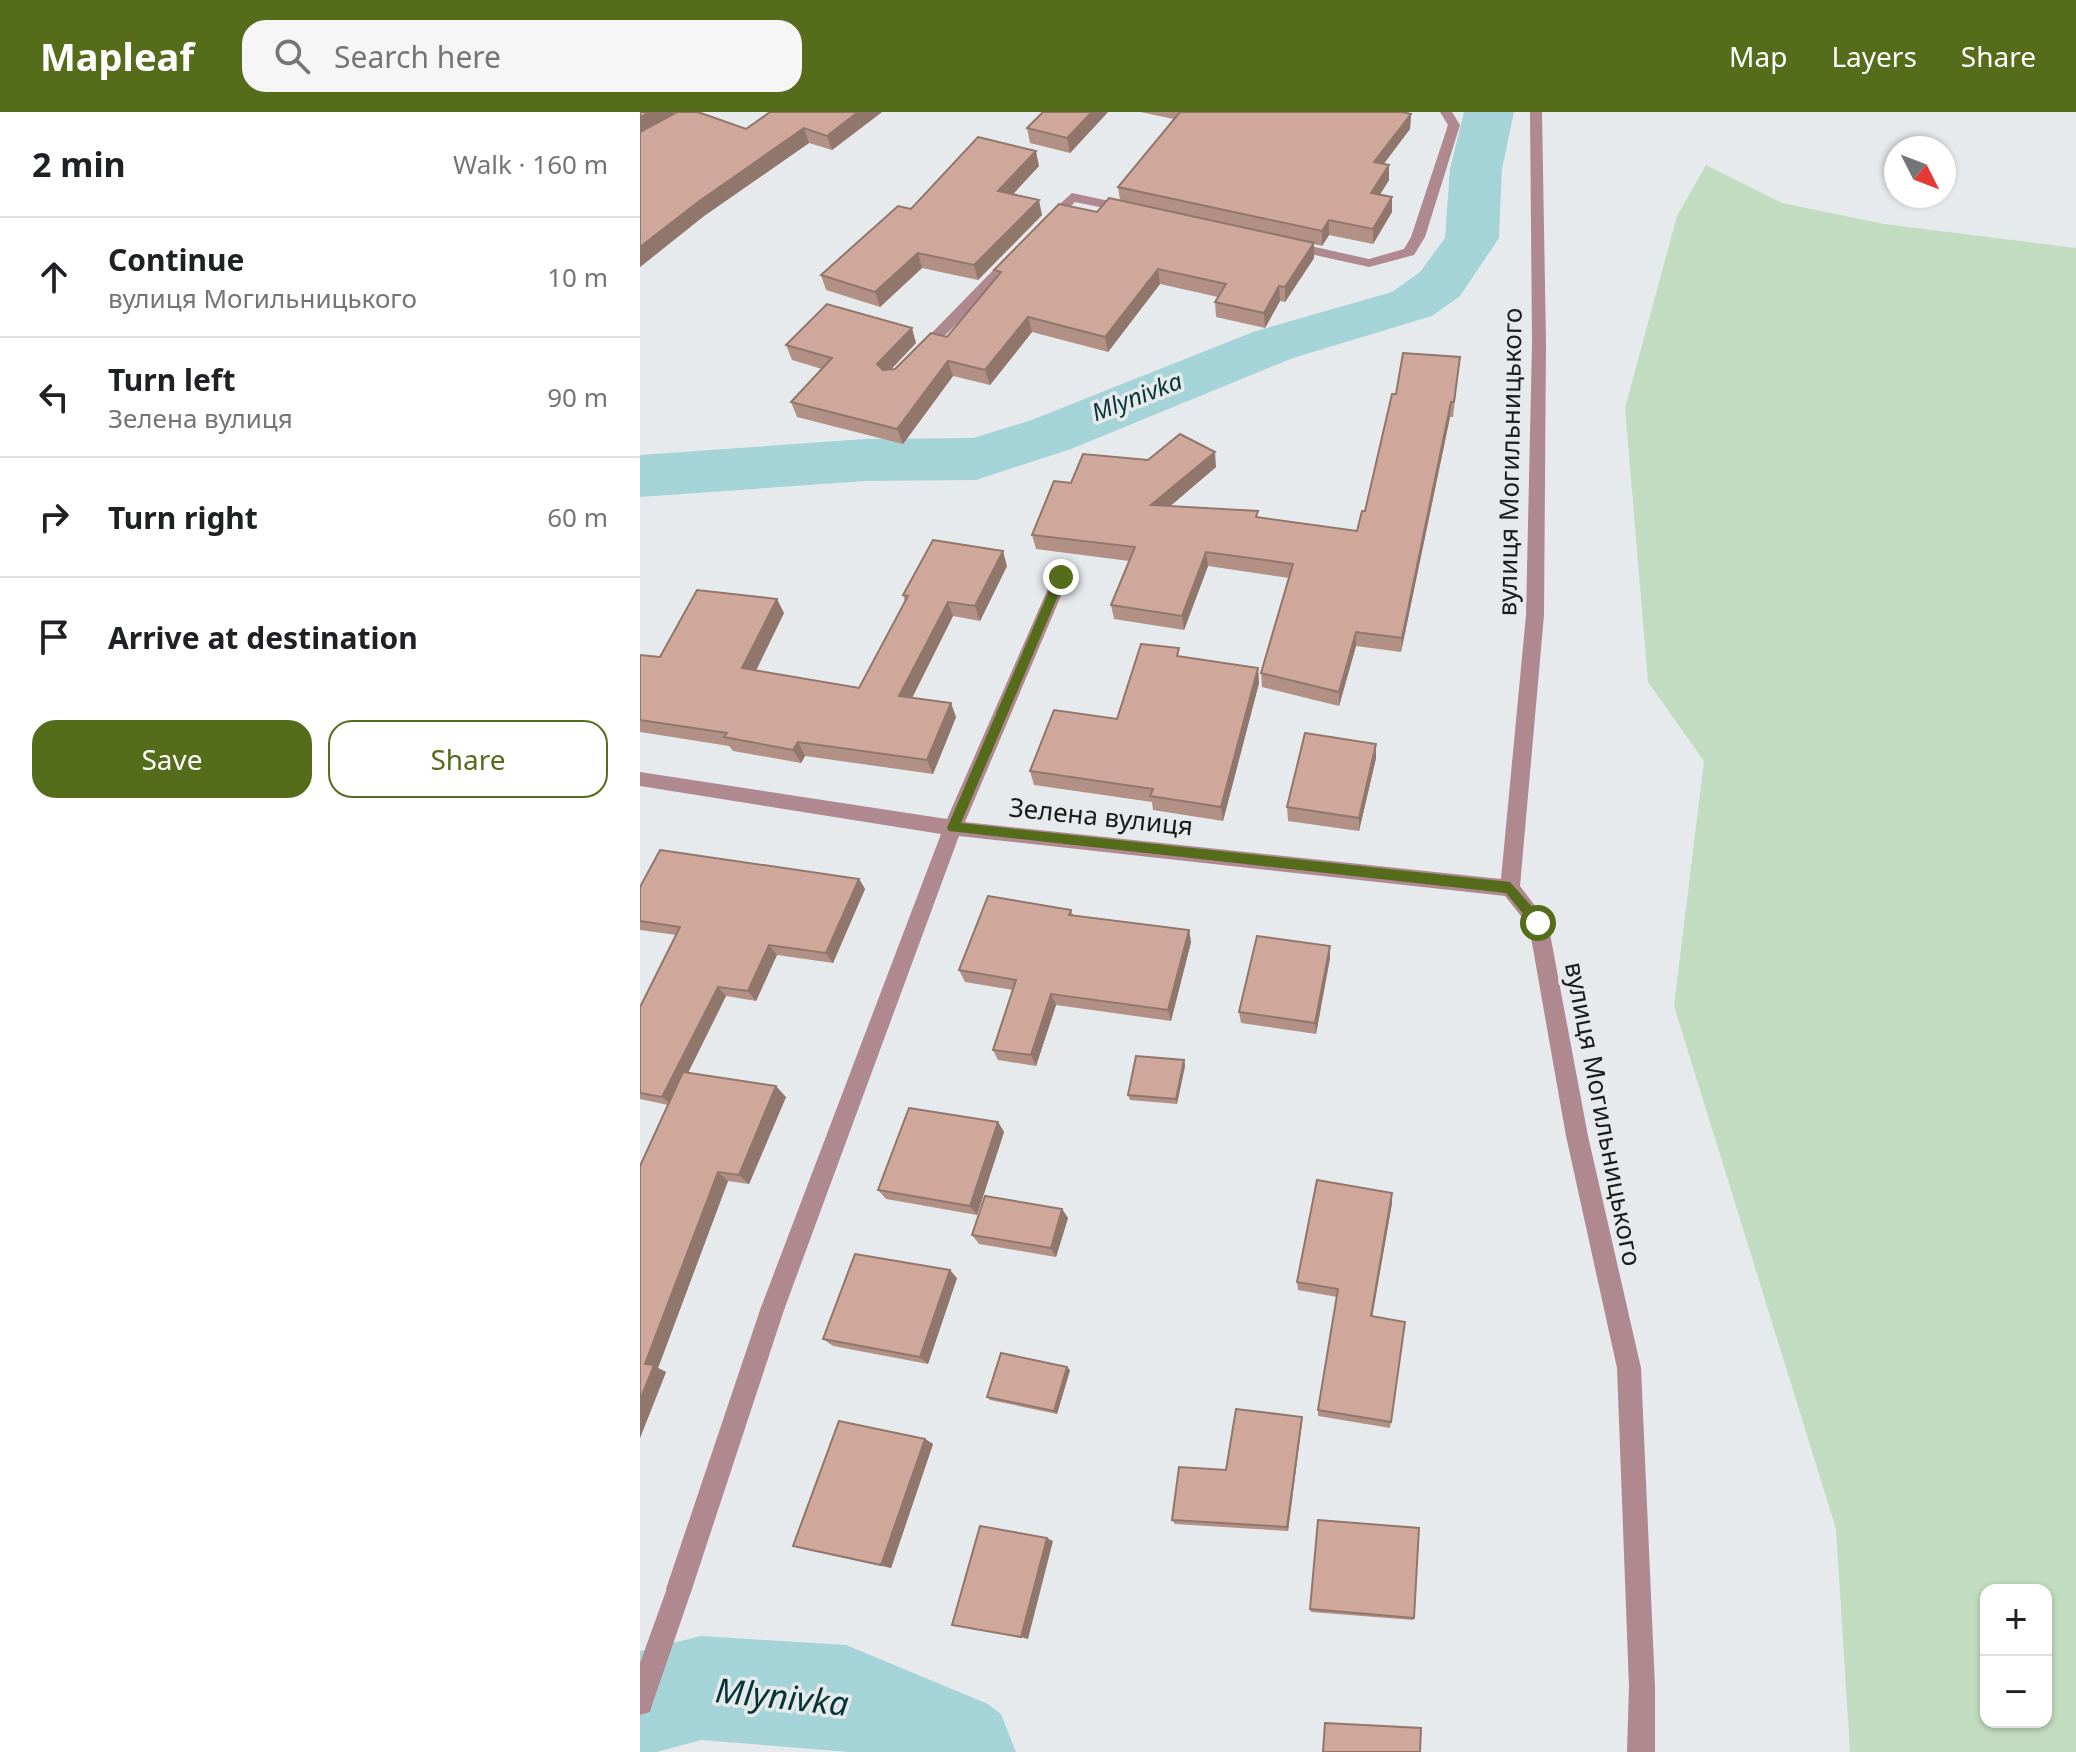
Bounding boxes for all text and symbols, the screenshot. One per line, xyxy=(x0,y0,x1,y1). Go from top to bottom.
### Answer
search box xyxy=(242,20,802,92)
text: Mapleaf xyxy=(40,30,194,82)
icon: search xyxy=(270,34,314,78)
text: Search here xyxy=(334,36,501,77)
text: Map xyxy=(1729,37,1787,75)
text: Layers xyxy=(1831,37,1917,75)
text: Share xyxy=(1961,37,2036,75)
north arrow xyxy=(1884,136,1956,208)
text: 2 min xyxy=(32,141,126,187)
text: Walk · 160 m xyxy=(453,146,608,182)
text: Continue xyxy=(108,239,244,280)
icon: ahead xyxy=(32,255,76,299)
text: 10 m xyxy=(547,259,608,295)
text: вулиця Могильницького xyxy=(108,280,417,316)
street label: вулиця Могильницького xyxy=(1488,307,1530,617)
text: Turn left xyxy=(108,359,236,400)
water label: Mlynivka xyxy=(1086,363,1187,428)
icon: left xyxy=(32,375,76,419)
text: 90 m xyxy=(547,379,608,415)
text: Зелена вулиця xyxy=(108,400,293,436)
icon: right xyxy=(32,495,76,539)
text: Turn right xyxy=(108,497,258,538)
text: 60 m xyxy=(547,499,608,535)
route end xyxy=(1043,559,1079,595)
icon: arrive xyxy=(32,615,76,659)
text: Arrive at destination xyxy=(108,617,418,658)
button: Save xyxy=(32,720,312,798)
button: Share xyxy=(328,720,608,798)
street label: Зелена вулиця xyxy=(1007,788,1195,844)
route start xyxy=(1520,905,1556,941)
street label: вулиця Могильницького xyxy=(1557,959,1651,1269)
map controls xyxy=(1980,1584,2052,1728)
button: + xyxy=(1980,1584,2052,1656)
button: − xyxy=(1980,1656,2052,1728)
water label: Mlynivka xyxy=(713,1666,851,1726)

